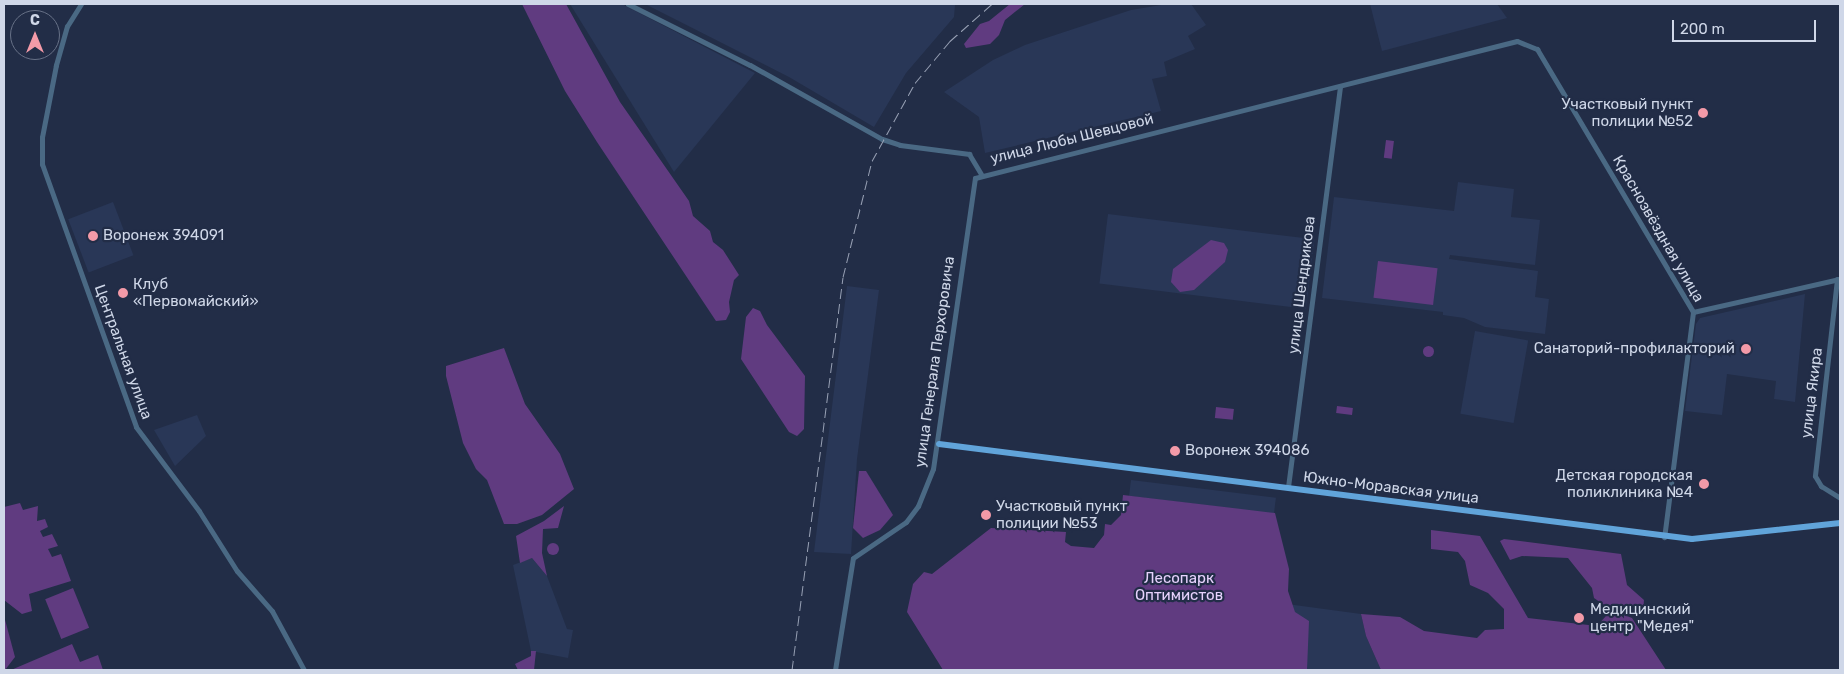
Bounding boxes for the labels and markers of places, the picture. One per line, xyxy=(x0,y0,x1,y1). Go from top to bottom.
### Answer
place label: Участковый пункт полиции №52 xyxy=(1562,95,1693,130)
marker: Участковый пункт полиции №52 xyxy=(1697,107,1709,119)
place label: Воронеж 394091 xyxy=(103,227,224,245)
marker: Воронеж 394091 xyxy=(87,230,99,242)
place label: Клуб «Первомайский» xyxy=(133,275,259,310)
marker: Клуб «Первомайский» xyxy=(117,287,129,299)
place label: Cанаторий-профилакторий xyxy=(1534,340,1735,358)
marker: Cанаторий-профилакторий xyxy=(1739,342,1753,356)
place label: Воронеж 394086 xyxy=(1185,442,1309,460)
marker: Воронеж 394086 xyxy=(1169,445,1181,457)
place label: Детская городская поликлиника №4 xyxy=(1556,466,1693,501)
marker: Детская городская поликлиника №4 xyxy=(1697,477,1711,491)
place label: Участковый пункт полиции №53 xyxy=(996,497,1127,532)
marker: Участковый пункт полиции №53 xyxy=(980,509,992,521)
place label: Медицинский центр "Медея" xyxy=(1590,600,1694,635)
marker: Медицинский центр "Медея" xyxy=(1572,611,1586,625)

